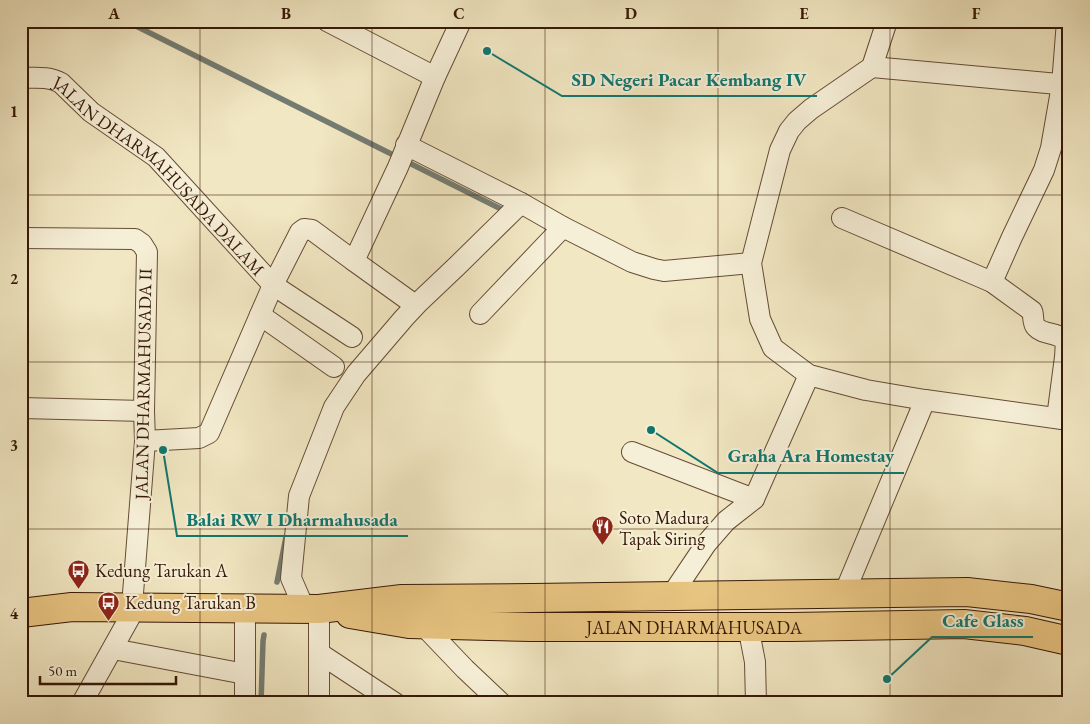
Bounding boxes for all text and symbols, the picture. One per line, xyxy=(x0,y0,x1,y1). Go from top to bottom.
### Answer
text: A xyxy=(107,3,120,24)
text: B xyxy=(281,3,291,24)
text: C xyxy=(453,3,465,24)
text: D xyxy=(625,3,637,24)
text: E xyxy=(799,3,809,24)
text: F xyxy=(972,3,981,24)
callout: SD Negeri Pacar Kembang IV xyxy=(562,62,817,96)
text: SD Negeri Pacar Kembang IV xyxy=(572,67,807,92)
street label: JALAN DHARMAHUSADA DALAM xyxy=(48,69,270,280)
text: 1 xyxy=(10,101,18,122)
text: 2 xyxy=(10,268,19,289)
street label: JALAN DHARMAHUSADA II xyxy=(129,268,157,502)
text: 3 xyxy=(10,435,18,456)
callout: Graha Ara Homestay xyxy=(718,439,904,473)
text: Graha Ara Homestay xyxy=(728,443,895,468)
callout: Balai RW I Dharmahusada xyxy=(177,502,408,536)
place label: Soto Madura Tapak Siring xyxy=(619,506,710,550)
text: Balai RW I Dharmahusada xyxy=(186,507,399,532)
restaurant icon: Soto Madura Tapak Siring xyxy=(591,515,615,546)
bus stop icon: Kedung Tarukan A xyxy=(67,558,91,589)
place label: Kedung Tarukan A xyxy=(95,559,228,582)
bus stop icon: Kedung Tarukan B xyxy=(97,590,121,621)
place label: Kedung Tarukan B xyxy=(125,591,256,614)
text: 4 xyxy=(10,603,19,624)
callout: Cafe Glass xyxy=(932,603,1033,637)
text: Cafe Glass xyxy=(942,608,1024,633)
street label: JALAN DHARMAHUSADA xyxy=(584,615,803,639)
scale bar xyxy=(40,654,176,686)
text: 50 m xyxy=(48,661,77,680)

